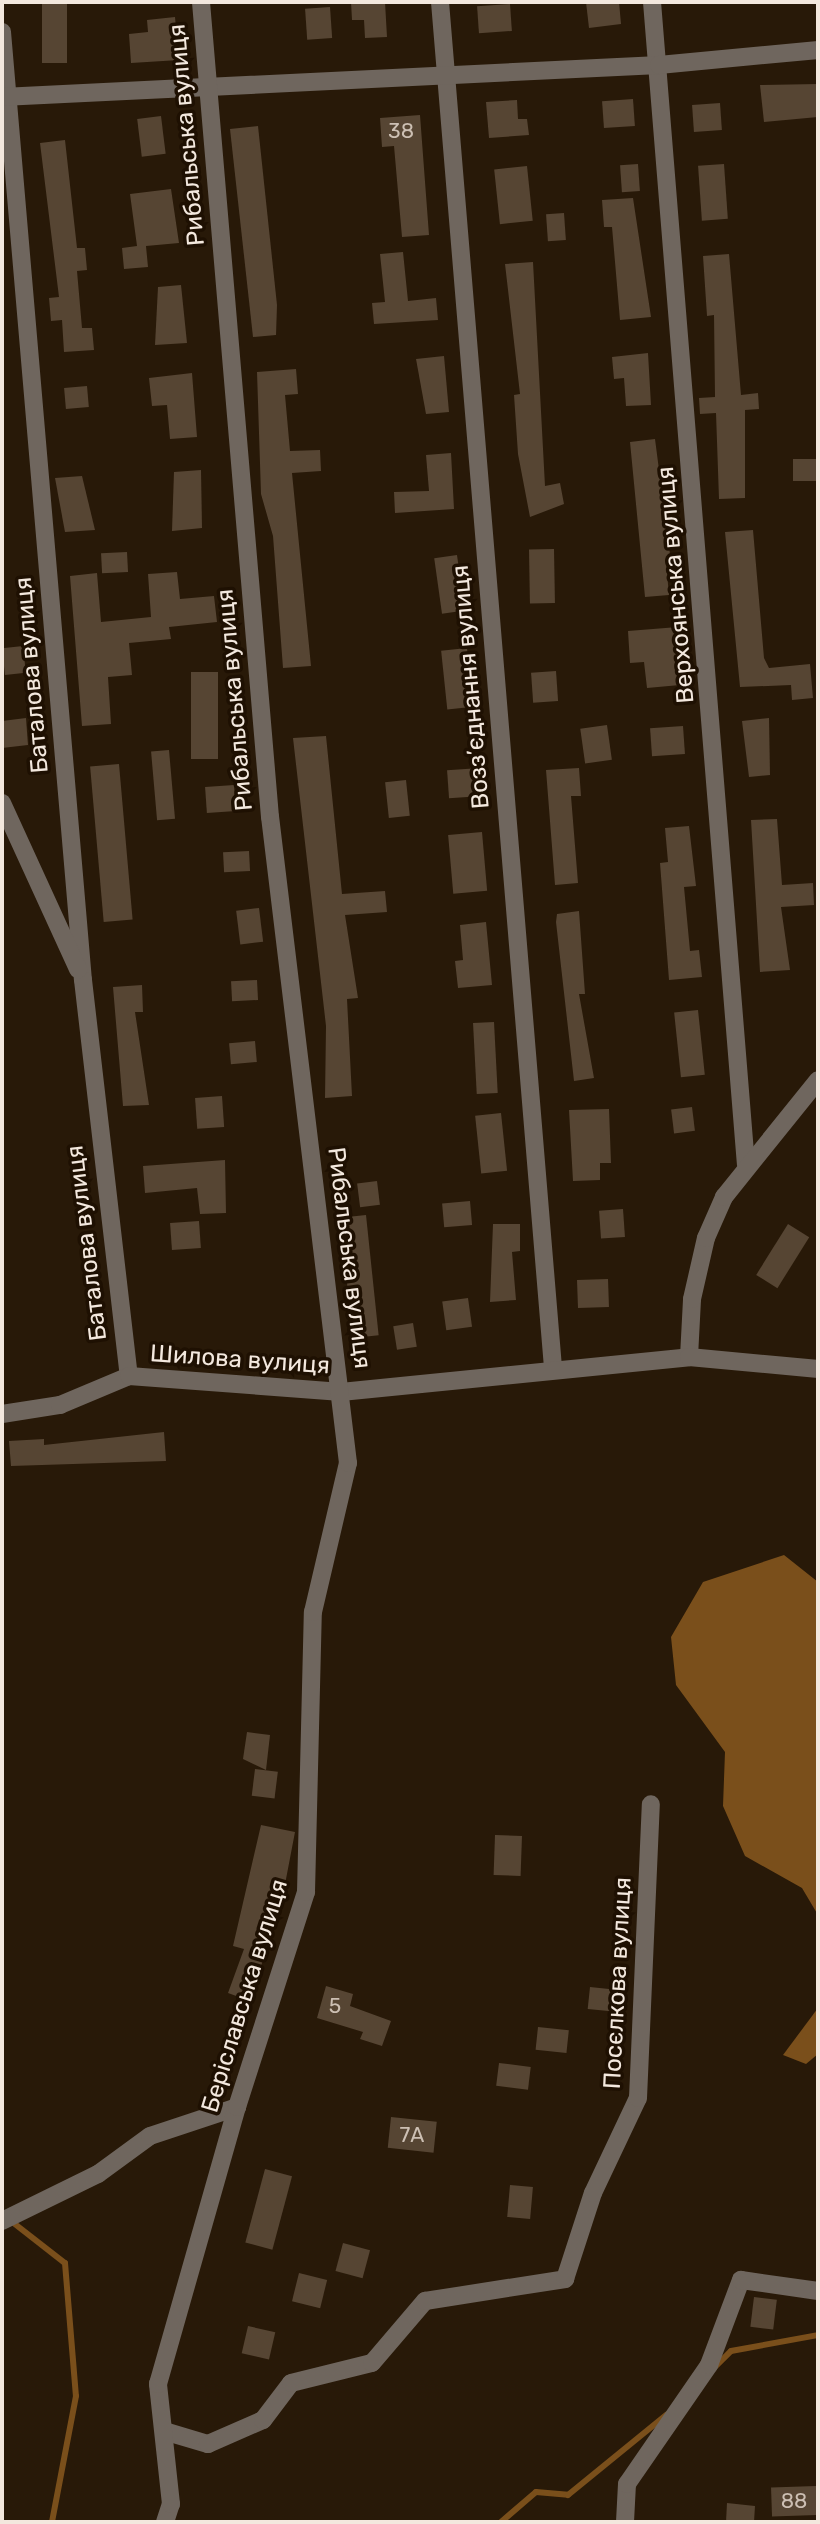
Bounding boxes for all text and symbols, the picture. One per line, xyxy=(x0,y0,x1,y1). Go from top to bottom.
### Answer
street label: Рибальська вулиця xyxy=(163,23,211,247)
house number: 38 xyxy=(388,118,414,144)
street label: Верхоянська вулиця xyxy=(651,465,701,705)
street label: Возз’єднання вулиця xyxy=(446,564,496,810)
street label: Баталова вулиця xyxy=(9,576,55,774)
street label: Рибальська вулиця xyxy=(211,588,259,812)
street label: Баталова вулиця xyxy=(61,1144,113,1342)
street label: Рибальська вулиця xyxy=(321,1146,377,1370)
street label: Шилова вулиця xyxy=(149,1339,331,1381)
street label: Беріславська вулиця xyxy=(196,1876,294,2116)
street label: Посєлкова вулиця xyxy=(598,1876,638,2090)
house number: 5 xyxy=(329,1993,341,2019)
house number: 7А xyxy=(400,2122,424,2148)
house number: 88 xyxy=(781,2488,807,2514)

